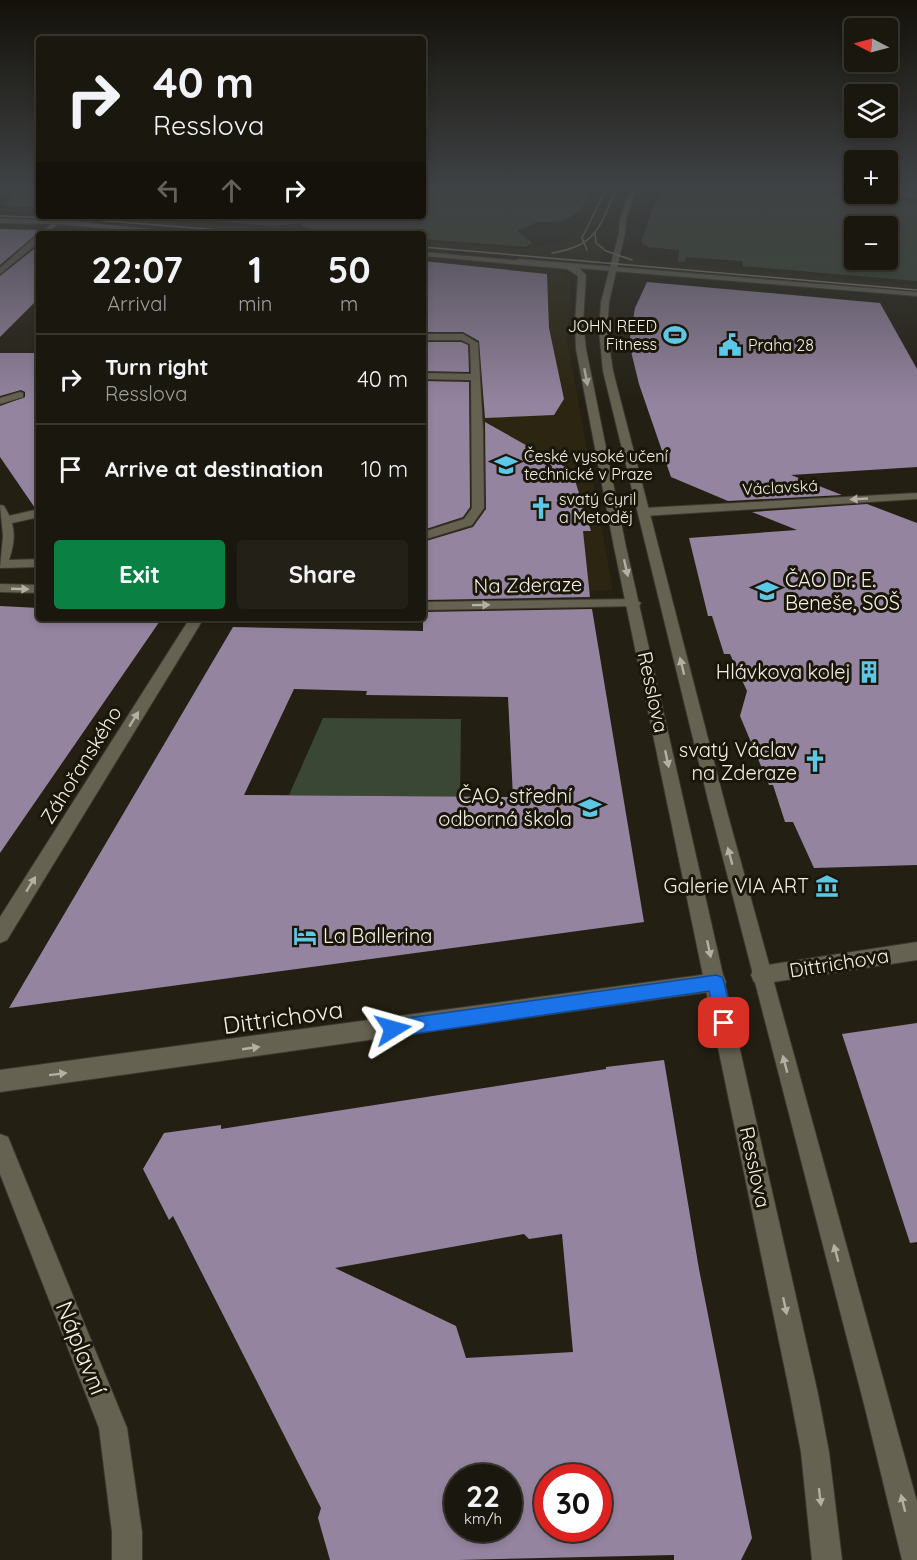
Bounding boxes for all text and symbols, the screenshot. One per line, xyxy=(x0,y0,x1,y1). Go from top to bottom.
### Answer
north arrow xyxy=(844,18,898,72)
map controls xyxy=(844,18,898,270)
text: 40 m xyxy=(153,56,254,109)
icon: right xyxy=(54,60,132,138)
button: layers xyxy=(844,84,898,138)
text: Resslova xyxy=(153,108,264,142)
button: + xyxy=(844,150,898,204)
icon: left xyxy=(152,174,185,207)
icon: ahead xyxy=(215,174,248,207)
icon: right xyxy=(278,174,311,207)
button: − xyxy=(844,216,898,270)
text: 22:07 xyxy=(91,247,183,292)
text: 1 xyxy=(248,247,262,292)
text: 50 xyxy=(328,247,371,292)
text: Arrival xyxy=(107,291,167,316)
text: min xyxy=(238,291,272,316)
text: m xyxy=(340,291,358,316)
place label: JOHN REED Fitness xyxy=(568,316,657,354)
sports icon: JOHN REED Fitness xyxy=(662,322,688,348)
public building icon: Praha 28 xyxy=(717,332,743,358)
place label: Praha 28 xyxy=(748,335,814,355)
text: Turn right xyxy=(105,353,209,381)
icon: right xyxy=(54,363,87,396)
text: 40 m xyxy=(357,365,408,393)
one-way arrow xyxy=(582,368,592,386)
text: Resslova xyxy=(105,381,187,406)
place label: České vysoké učení technické v Praze xyxy=(524,446,668,484)
school or university icon: České vysoké učení technické v Praze xyxy=(493,452,519,478)
icon: arrive xyxy=(54,453,87,486)
text: Arrive at destination xyxy=(105,455,323,483)
text: 10 m xyxy=(361,455,408,483)
street label: Václavská xyxy=(742,475,818,499)
place label: svatý Cyril a Metoděj xyxy=(559,489,636,527)
one-way arrow xyxy=(849,494,868,504)
church icon: svatý Cyril a Metoděj xyxy=(528,495,554,521)
button: Exit xyxy=(54,540,225,609)
button: Share xyxy=(237,540,408,609)
one-way arrow xyxy=(621,559,631,577)
place label: ČAO Dr. E. Beneše, SOŠ xyxy=(785,567,900,615)
street label: Na Zderaze xyxy=(473,571,583,598)
school or university icon: ČAO Dr. E. Beneše, SOŠ xyxy=(754,578,780,604)
one-way arrow xyxy=(10,584,29,593)
one-way arrow xyxy=(472,600,491,610)
street label: Resslova xyxy=(633,649,674,735)
one-way arrow xyxy=(677,657,687,676)
place label: Hlávkova kolej xyxy=(716,659,851,684)
building icon: Hlávkova kolej xyxy=(856,659,882,685)
street label: Záhořanského xyxy=(34,701,127,828)
one-way arrow xyxy=(129,711,140,727)
place label: svatý Václav na Zderaze xyxy=(679,737,797,785)
church icon: svatý Václav na Zderaze xyxy=(802,748,828,774)
one-way arrow xyxy=(663,749,672,768)
place label: ČAO, střední odborná škola xyxy=(438,783,573,831)
school or university icon: ČAO, střední odborná škola xyxy=(577,795,603,821)
one-way arrow xyxy=(724,846,734,865)
place label: Galerie VIA ART xyxy=(663,873,809,898)
museum icon: Galerie VIA ART xyxy=(814,873,840,899)
one-way arrow xyxy=(25,876,36,892)
hotel icon: La Ballerina xyxy=(292,923,318,949)
place label: La Ballerina xyxy=(323,923,432,948)
one-way arrow xyxy=(704,940,714,958)
street label: Dittrichova xyxy=(787,942,891,983)
street label: Dittrichova xyxy=(221,994,345,1040)
position arrow xyxy=(361,997,425,1061)
pin xyxy=(698,997,749,1048)
icon: arrive xyxy=(707,1006,740,1039)
one-way arrow xyxy=(242,1044,261,1053)
one-way arrow xyxy=(780,1055,789,1073)
one-way arrow xyxy=(49,1070,68,1079)
street label: Resslova xyxy=(735,1124,776,1210)
one-way arrow xyxy=(831,1244,840,1262)
one-way arrow xyxy=(781,1296,790,1315)
street label: Náplavní xyxy=(50,1297,115,1399)
speed limit sign: 30 xyxy=(534,1464,612,1542)
text: 22 xyxy=(466,1477,500,1515)
one-way arrow xyxy=(816,1488,825,1507)
one-way arrow xyxy=(897,1494,907,1512)
text: km/h xyxy=(464,1509,502,1528)

